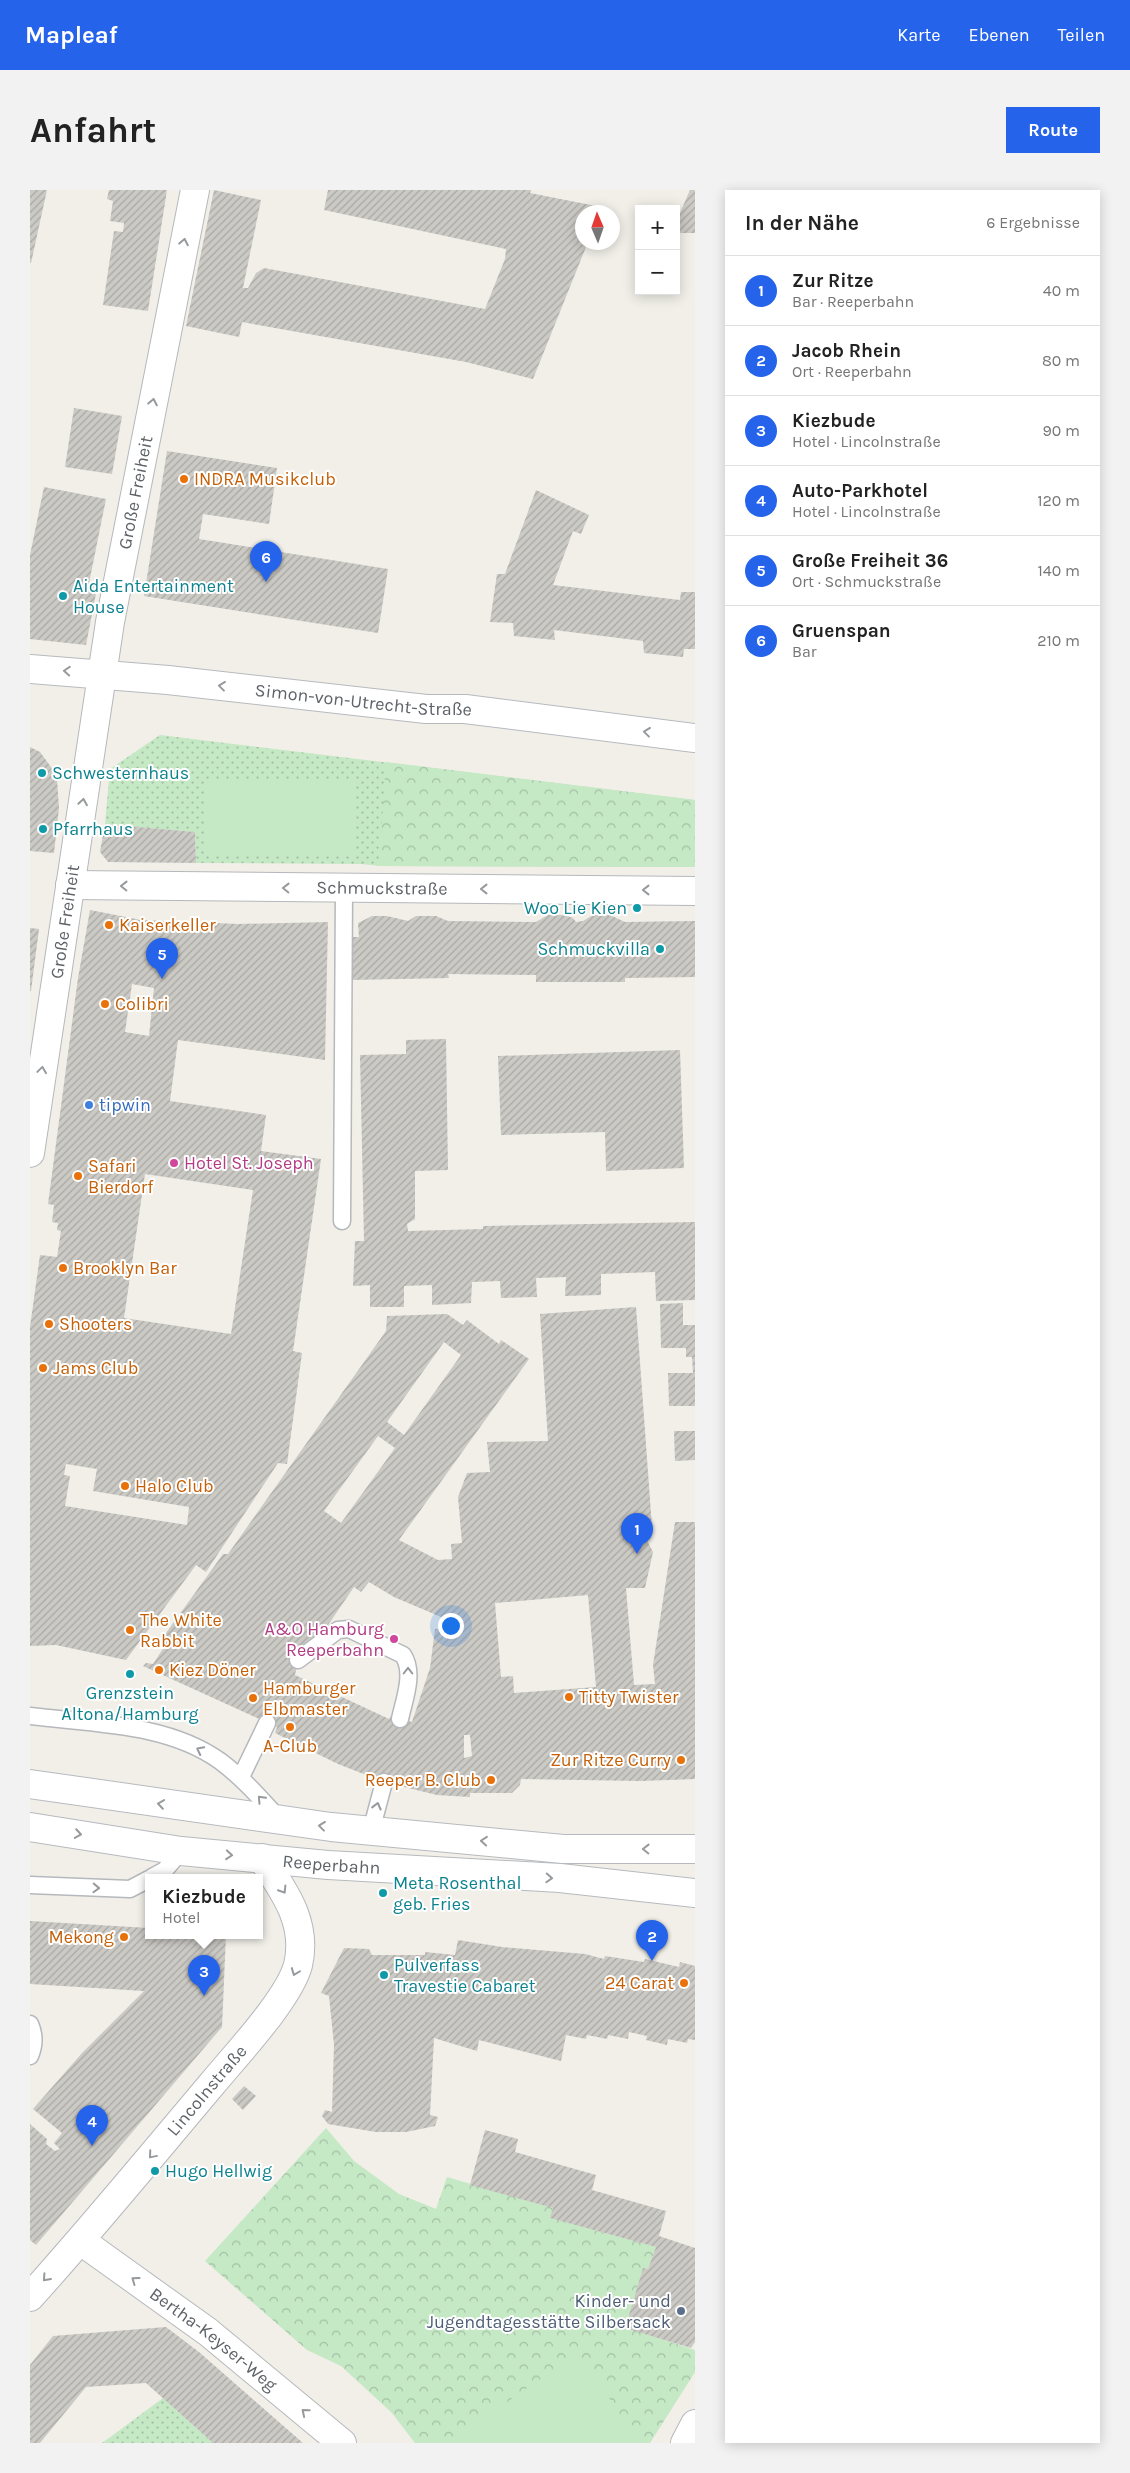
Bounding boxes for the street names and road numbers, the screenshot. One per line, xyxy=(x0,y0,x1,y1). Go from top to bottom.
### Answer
street label: Große Freiheit xyxy=(114,434,157,551)
street label: Simon-von-Utrecht-Straße xyxy=(254,679,473,721)
street label: Große Freiheit xyxy=(45,863,84,980)
street label: Schmuckstraße xyxy=(316,876,448,900)
street label: Reeperbahn xyxy=(282,1850,381,1879)
street label: Lincolnstraße xyxy=(162,2040,252,2140)
street label: Bertha-Keyser-Weg xyxy=(145,2283,282,2396)

